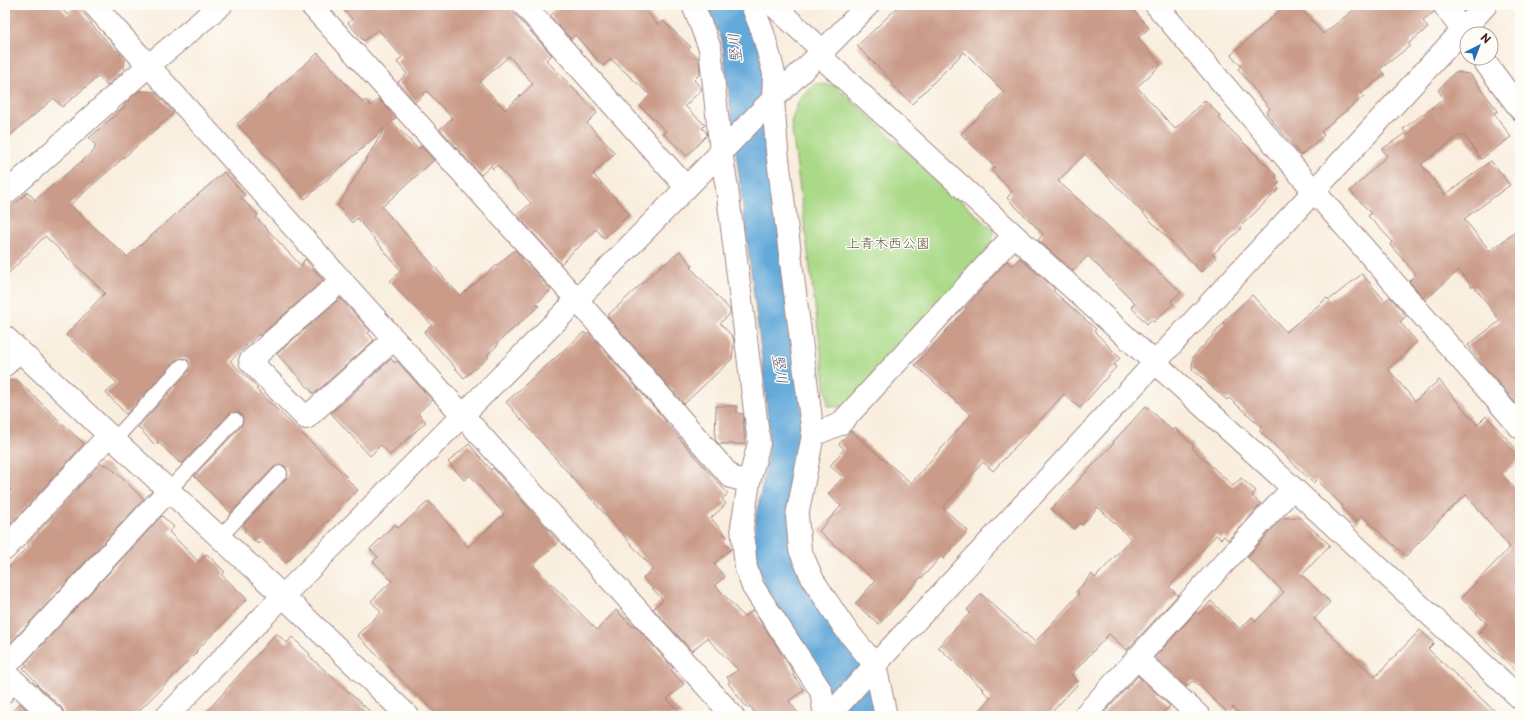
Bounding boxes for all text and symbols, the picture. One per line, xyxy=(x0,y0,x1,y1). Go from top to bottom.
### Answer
north arrow xyxy=(1459,26,1499,66)
text: N xyxy=(1477,29,1495,48)
water label: 竪川 xyxy=(721,32,747,64)
park label: 上青木西公園 xyxy=(846,232,930,253)
water label: 竪川 xyxy=(768,352,795,385)

